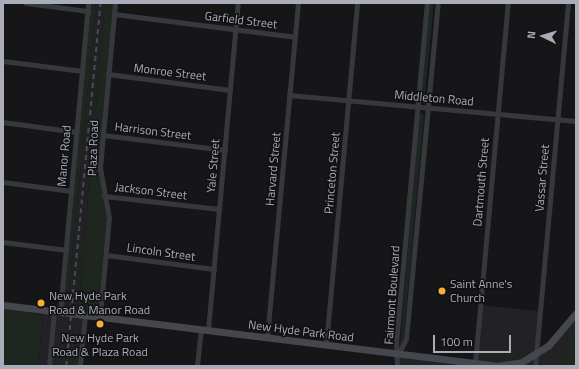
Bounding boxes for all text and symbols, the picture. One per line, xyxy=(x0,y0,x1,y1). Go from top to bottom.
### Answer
street label: Garfield Street xyxy=(204,8,278,32)
north arrow xyxy=(523,16,563,56)
text: N xyxy=(523,30,539,39)
street label: Monroe Street xyxy=(133,60,207,84)
street label: Middleton Road xyxy=(394,87,474,109)
street label: Harrison Street xyxy=(114,119,192,143)
street label: Plaza Road xyxy=(85,120,101,176)
street label: Manor Road xyxy=(54,125,74,187)
street label: Princeton Street xyxy=(321,131,343,215)
street label: Harvard Street xyxy=(263,132,283,206)
street label: Dartmouth Street xyxy=(470,137,492,227)
street label: Yale Street xyxy=(203,138,223,194)
street label: Vassar Street xyxy=(532,144,552,212)
street label: Jackson Street xyxy=(114,179,188,203)
street label: Lincoln Street xyxy=(126,240,196,264)
street label: Fairmont Boulevard xyxy=(381,245,403,345)
place label: Saint Anne's Church xyxy=(450,277,512,305)
marker: Saint Anne's Church xyxy=(437,286,447,296)
place label: New Hyde Park Road & Manor Road xyxy=(49,289,150,317)
marker: New Hyde Park Road & Manor Road xyxy=(36,298,46,308)
street label: New Hyde Park Road xyxy=(247,317,355,345)
marker: New Hyde Park Road & Plaza Road xyxy=(95,319,105,329)
scale bar xyxy=(435,327,513,353)
place label: New Hyde Park Road & Plaza Road xyxy=(52,331,148,359)
text: 100 m xyxy=(440,332,473,351)

